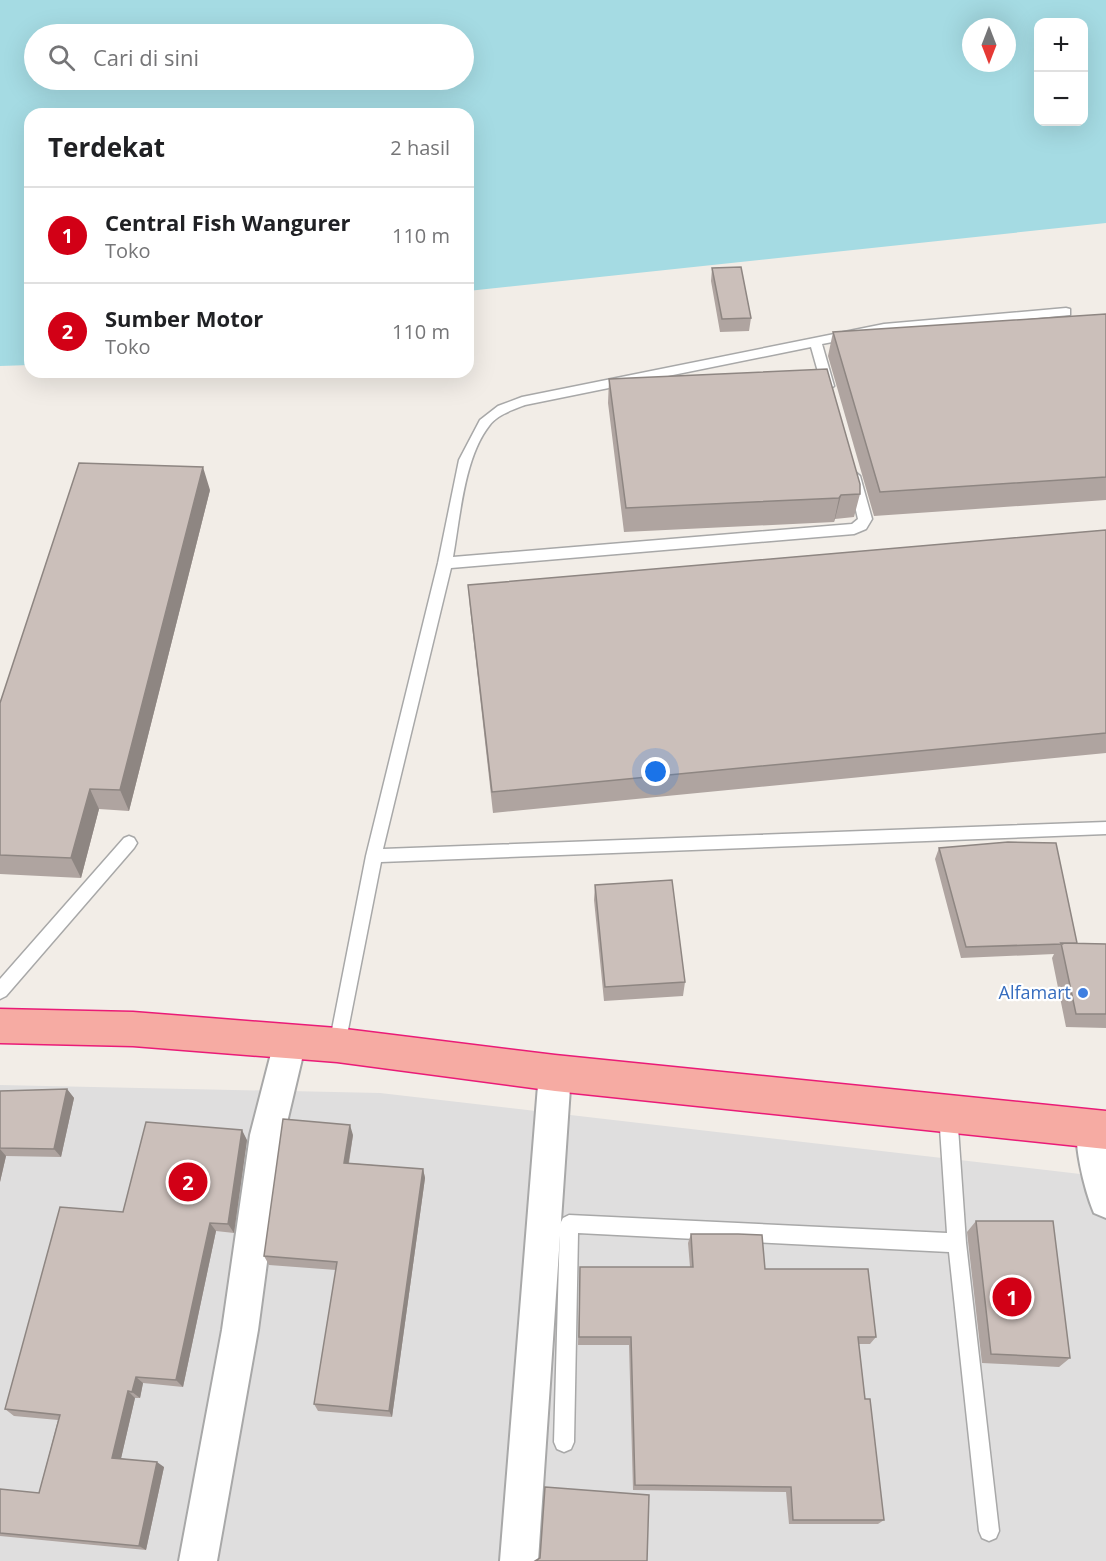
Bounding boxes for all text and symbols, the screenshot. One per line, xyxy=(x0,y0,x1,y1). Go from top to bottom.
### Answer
north arrow xyxy=(962,18,1016,72)
map controls xyxy=(1034,18,1088,126)
button: + xyxy=(1034,18,1088,72)
search box xyxy=(24,24,474,90)
icon: search xyxy=(45,41,78,74)
text: Cari di sini xyxy=(93,42,199,72)
button: − xyxy=(1034,72,1088,126)
text: Terdekat xyxy=(48,129,165,165)
text: 2 hasil xyxy=(390,134,450,161)
text: Central Fish Wangurer xyxy=(105,207,351,237)
text: 1 xyxy=(62,222,73,249)
text: 110 m xyxy=(392,222,450,249)
text: Toko xyxy=(105,237,151,264)
text: Sumber Motor xyxy=(105,303,263,333)
text: 2 xyxy=(62,318,73,345)
text: 110 m xyxy=(392,318,450,345)
text: Toko xyxy=(105,333,151,360)
your location xyxy=(641,757,670,786)
place label: Alfamart xyxy=(999,980,1071,1004)
marker: Alfamart xyxy=(1076,986,1090,1000)
pin: 2 xyxy=(168,1160,207,1204)
pin: 1 xyxy=(992,1274,1032,1320)

